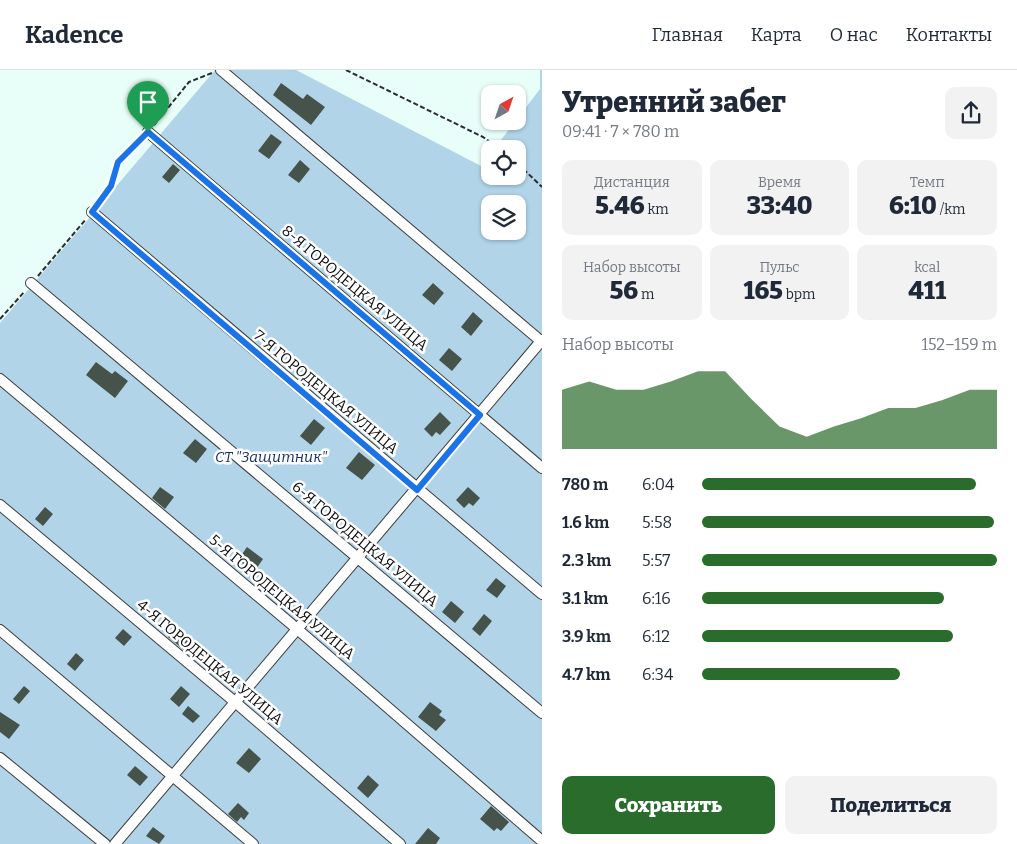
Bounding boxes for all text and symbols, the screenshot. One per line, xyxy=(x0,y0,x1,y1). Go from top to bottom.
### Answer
text: Kadence xyxy=(25,21,123,49)
text: Главная xyxy=(652,24,723,46)
text: Карта xyxy=(751,24,802,46)
text: О нас xyxy=(830,24,878,46)
text: Контакты xyxy=(906,24,992,46)
pin xyxy=(127,81,169,132)
north arrow xyxy=(481,85,526,130)
map controls xyxy=(481,85,526,240)
text: Утренний забег xyxy=(562,86,786,119)
button: share xyxy=(945,87,997,139)
icon: arrive xyxy=(134,88,162,116)
text: 09:41 · 7 × 780 m xyxy=(562,122,679,141)
button: locate xyxy=(481,140,526,185)
text: Дистанция xyxy=(594,174,670,191)
text: Время xyxy=(758,174,801,191)
text: Темп xyxy=(910,174,945,191)
text: 5.46 xyxy=(595,191,645,221)
text: 33:40 xyxy=(747,191,812,221)
text: 6:10 xyxy=(889,191,937,221)
button: layers xyxy=(481,195,526,240)
text: km xyxy=(645,201,669,218)
text: /km xyxy=(937,201,965,218)
street label: 8-Я ГОРОДЕЦКАЯ УЛИЦА xyxy=(278,222,432,355)
text: Набор высоты xyxy=(583,259,681,276)
text: Пульс xyxy=(760,259,799,276)
text: kcal xyxy=(914,259,940,276)
text: 56 xyxy=(609,276,638,306)
text: 165 xyxy=(743,276,783,306)
text: 411 xyxy=(908,276,946,306)
text: m xyxy=(638,286,654,303)
text: bpm xyxy=(783,286,815,303)
street label: 7-Я ГОРОДЕЦКАЯ УЛИЦА xyxy=(250,326,402,458)
text: Набор высоты xyxy=(562,335,674,354)
text: 152–159 m xyxy=(922,335,997,354)
park label: СТ "Защитник" xyxy=(215,448,327,466)
text: 780 m xyxy=(562,475,608,494)
text: 6:04 xyxy=(642,475,674,494)
street label: 6-Я ГОРОДЕЦКАЯ УЛИЦА xyxy=(288,478,442,611)
text: 1.6 km xyxy=(562,513,609,532)
text: 5:58 xyxy=(642,513,672,532)
street label: 5-Я ГОРОДЕЦКАЯ УЛИЦА xyxy=(206,531,359,663)
text: 2.3 km xyxy=(562,551,611,570)
text: 5:57 xyxy=(642,551,670,570)
text: 3.1 km xyxy=(562,589,608,608)
text: 6:16 xyxy=(642,589,671,608)
street label: 4-Я ГОРОДЕЦКАЯ УЛИЦА xyxy=(133,596,287,729)
text: 3.9 km xyxy=(562,627,611,646)
text: 6:12 xyxy=(642,627,670,646)
text: 4.7 km xyxy=(562,665,611,684)
text: 6:34 xyxy=(642,665,673,684)
button: Сохранить xyxy=(562,776,775,834)
button: Поделиться xyxy=(785,776,997,834)

